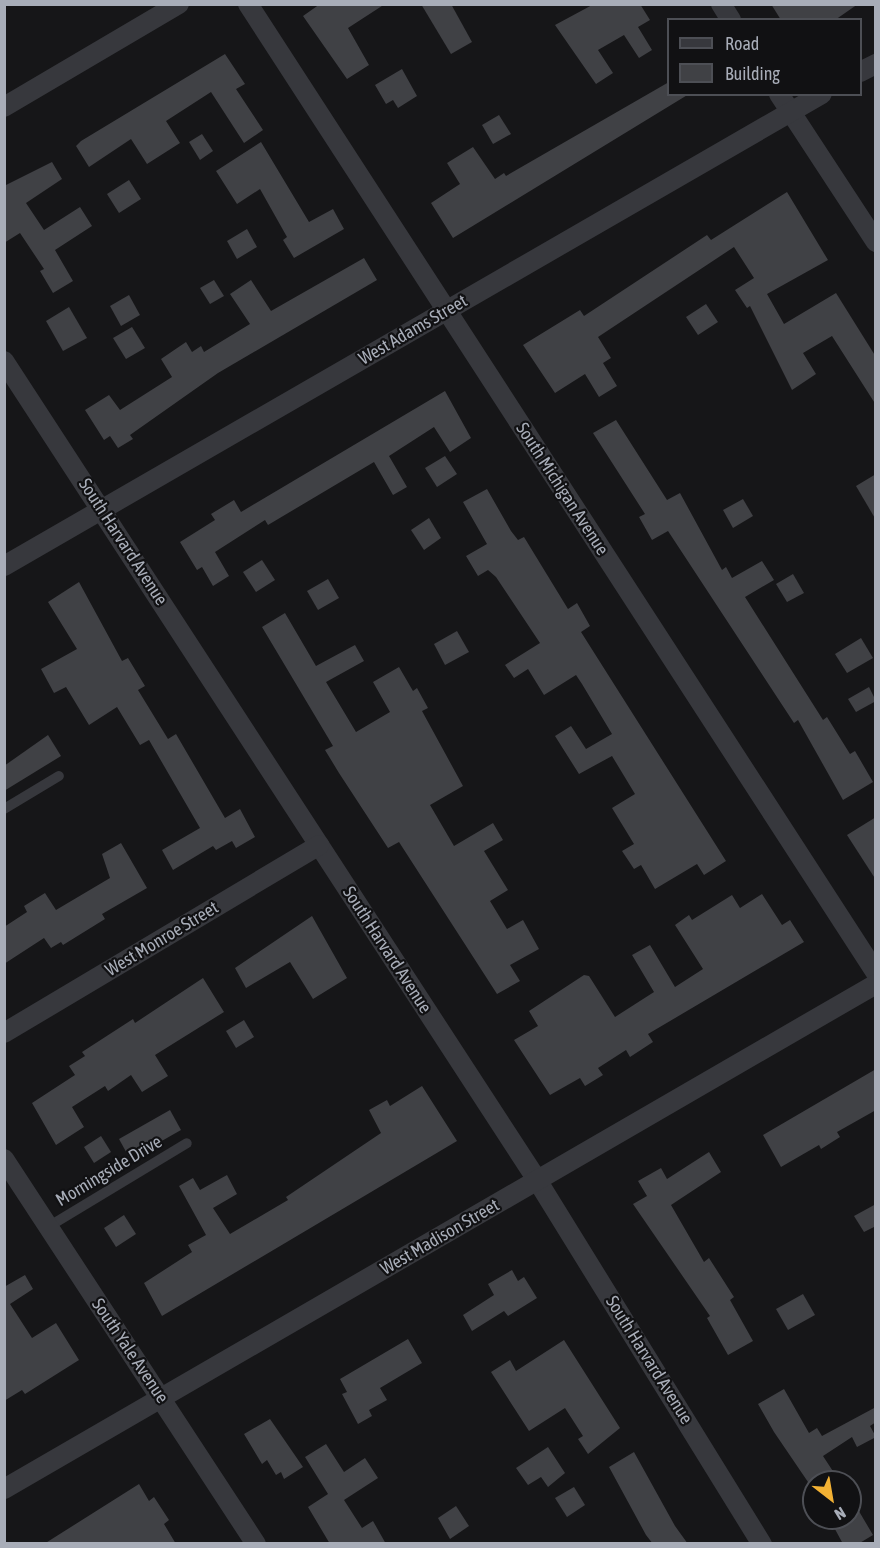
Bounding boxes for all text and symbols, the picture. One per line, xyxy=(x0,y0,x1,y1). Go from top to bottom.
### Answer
legend xyxy=(667,18,862,96)
text: Road xyxy=(725,33,759,54)
text: Building xyxy=(725,63,780,84)
street label: West Adams Street xyxy=(355,290,471,370)
street label: South Michigan Avenue xyxy=(511,419,613,559)
street label: South Harvard Avenue xyxy=(74,474,172,610)
street label: South Harvard Avenue xyxy=(338,882,436,1018)
street label: West Monroe Street xyxy=(102,897,222,981)
street label: Morningside Drive xyxy=(52,1131,166,1211)
street label: West Madison Street xyxy=(377,1194,503,1280)
street label: South Harvard Avenue xyxy=(601,1292,697,1428)
street label: South Yale Avenue xyxy=(87,1295,173,1407)
north arrow xyxy=(802,1470,862,1530)
text: N xyxy=(832,1504,849,1524)

